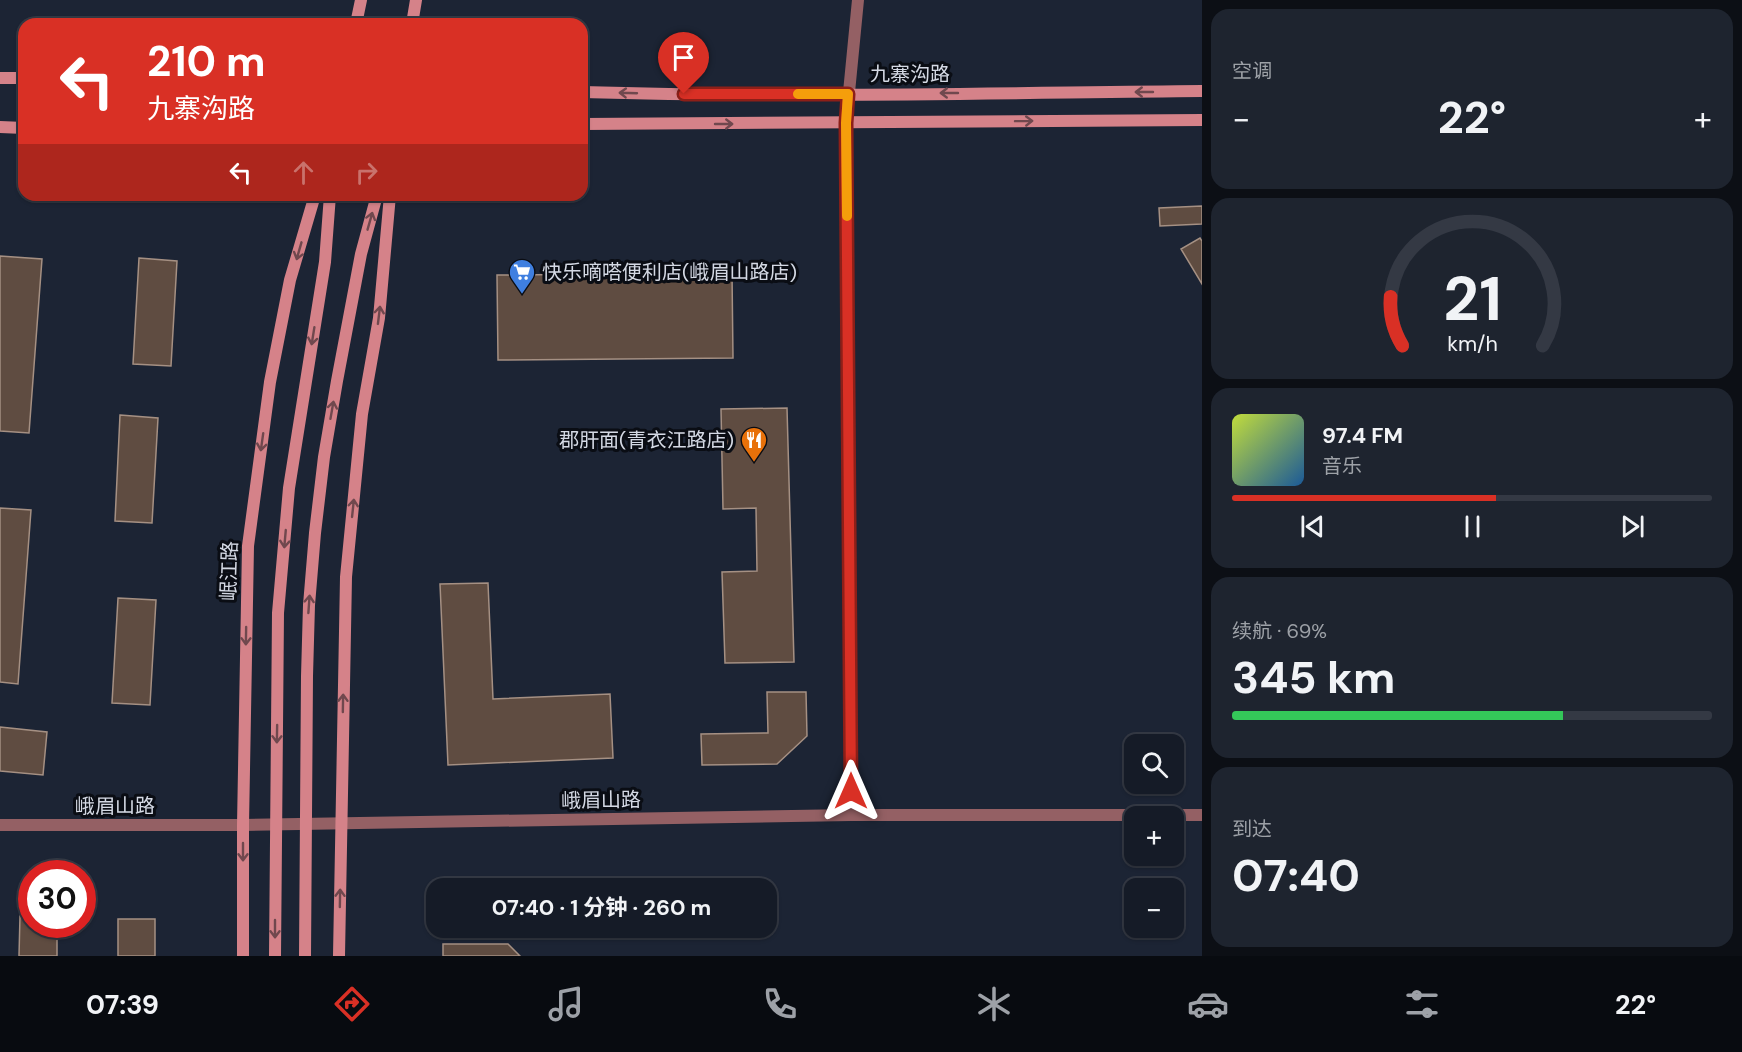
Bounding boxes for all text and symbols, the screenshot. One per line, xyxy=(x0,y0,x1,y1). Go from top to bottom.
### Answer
pin xyxy=(658,32,709,94)
text: 210 m xyxy=(147,34,265,89)
icon: arrive xyxy=(667,41,700,74)
icon: left xyxy=(48,42,126,120)
text: 空调 xyxy=(1232,58,1272,84)
street label: 九寨沟路 xyxy=(870,61,950,87)
one-way arrow xyxy=(1134,86,1154,98)
one-way arrow xyxy=(618,87,638,99)
one-way arrow xyxy=(939,87,959,99)
text: 22° xyxy=(1438,88,1506,147)
text: 九寨沟路 xyxy=(147,91,255,126)
text: − xyxy=(1232,97,1250,140)
text: + xyxy=(1694,97,1712,140)
one-way arrow xyxy=(1014,116,1034,127)
one-way arrow xyxy=(714,118,734,130)
icon: left xyxy=(224,156,257,189)
icon: ahead xyxy=(287,156,320,189)
icon: right xyxy=(350,156,383,189)
one-way arrow xyxy=(365,212,376,231)
one-way arrow xyxy=(293,241,304,260)
supermarket icon: 快乐嘀嗒便利店(峨眉山路店) xyxy=(507,257,537,295)
text: 21 xyxy=(1443,258,1501,339)
place label: 快乐嘀嗒便利店(峨眉山路店) xyxy=(542,259,797,285)
one-way arrow xyxy=(374,305,385,325)
one-way arrow xyxy=(307,326,318,346)
text: km/h xyxy=(1447,330,1497,358)
one-way arrow xyxy=(327,401,338,420)
text: 97.4 FM xyxy=(1322,421,1403,450)
restaurant icon: 郡肝面(青衣江路店) xyxy=(739,425,769,463)
place label: 郡肝面(青衣江路店) xyxy=(559,427,734,453)
one-way arrow xyxy=(256,432,267,452)
text: 音乐 xyxy=(1322,453,1362,479)
one-way arrow xyxy=(348,498,359,518)
icon: previous xyxy=(1296,510,1329,543)
icon: pause xyxy=(1456,510,1489,543)
icon: next xyxy=(1616,510,1649,543)
one-way arrow xyxy=(279,529,290,549)
street label: 岷江路 xyxy=(215,541,243,601)
one-way arrow xyxy=(304,594,315,614)
text: 续航 · 69% xyxy=(1232,618,1327,644)
one-way arrow xyxy=(240,626,252,646)
text: 345 km xyxy=(1232,648,1395,707)
one-way arrow xyxy=(337,693,349,713)
one-way arrow xyxy=(271,723,283,743)
map controls xyxy=(1124,734,1184,938)
button: search xyxy=(1124,734,1184,794)
position arrow xyxy=(819,759,883,823)
street label: 峨眉山路 xyxy=(561,786,641,814)
street label: 峨眉山路 xyxy=(75,793,155,819)
button: + xyxy=(1124,806,1184,866)
text: 到达 xyxy=(1232,816,1272,842)
one-way arrow xyxy=(237,842,249,862)
text: 07:40 xyxy=(1232,846,1360,905)
speed limit sign: 30 xyxy=(18,860,96,938)
button: − xyxy=(1124,878,1184,938)
one-way arrow xyxy=(334,888,345,908)
text: 07:40 · 1 分钟 · 260 m xyxy=(492,893,711,922)
one-way arrow xyxy=(269,918,281,938)
icon: directions xyxy=(331,983,373,1025)
icon: music xyxy=(545,983,587,1025)
icon: phone xyxy=(759,983,801,1025)
icon: climate xyxy=(973,983,1015,1025)
icon: car xyxy=(1187,983,1229,1025)
icon: filters xyxy=(1401,983,1443,1025)
text: 07:39 xyxy=(86,987,159,1022)
text: 22° xyxy=(1615,987,1656,1022)

